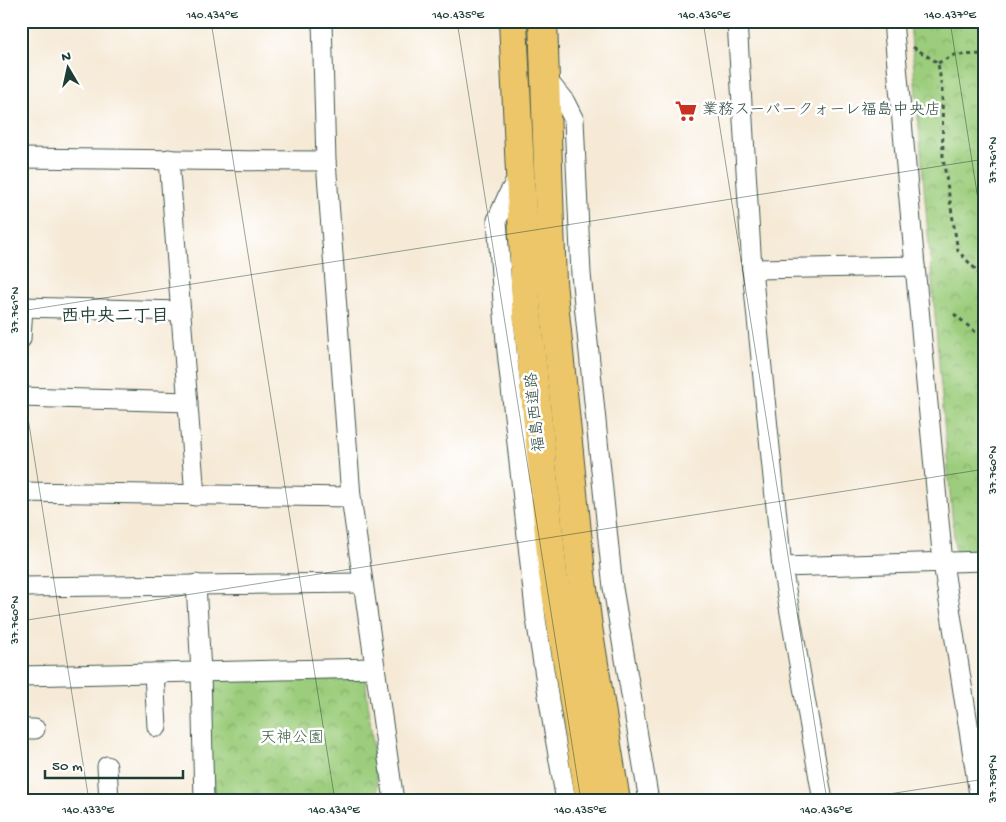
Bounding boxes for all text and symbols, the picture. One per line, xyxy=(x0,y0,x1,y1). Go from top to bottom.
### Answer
text: 140.434°E xyxy=(185,9,238,23)
text: 140.435°E xyxy=(431,9,485,23)
text: 140.436°E xyxy=(677,9,731,23)
text: 140.437°E xyxy=(923,9,977,23)
north arrow xyxy=(42,42,92,92)
text: N xyxy=(61,49,72,67)
supermarket icon: 業務スーパークォーレ福島中央店 xyxy=(673,98,699,124)
place label: 業務スーパークォーレ福島中央店 xyxy=(702,101,941,121)
text: 37.761°N xyxy=(987,137,1001,184)
text: 37.761°N xyxy=(9,287,23,334)
district label: 西中央二丁目 xyxy=(61,306,169,328)
street label: 福島西道路 xyxy=(522,371,551,453)
text: 37.760°N xyxy=(987,446,1001,495)
text: 37.760°N xyxy=(9,596,23,645)
park label: 天神公園 xyxy=(260,729,324,749)
scale bar xyxy=(45,747,182,779)
text: 37.759°N xyxy=(987,755,1001,804)
text: 50 m xyxy=(52,758,83,776)
text: 140.433°E xyxy=(61,804,115,818)
text: 140.434°E xyxy=(307,804,360,818)
text: 140.435°E xyxy=(553,804,607,818)
text: 140.436°E xyxy=(799,804,853,818)

